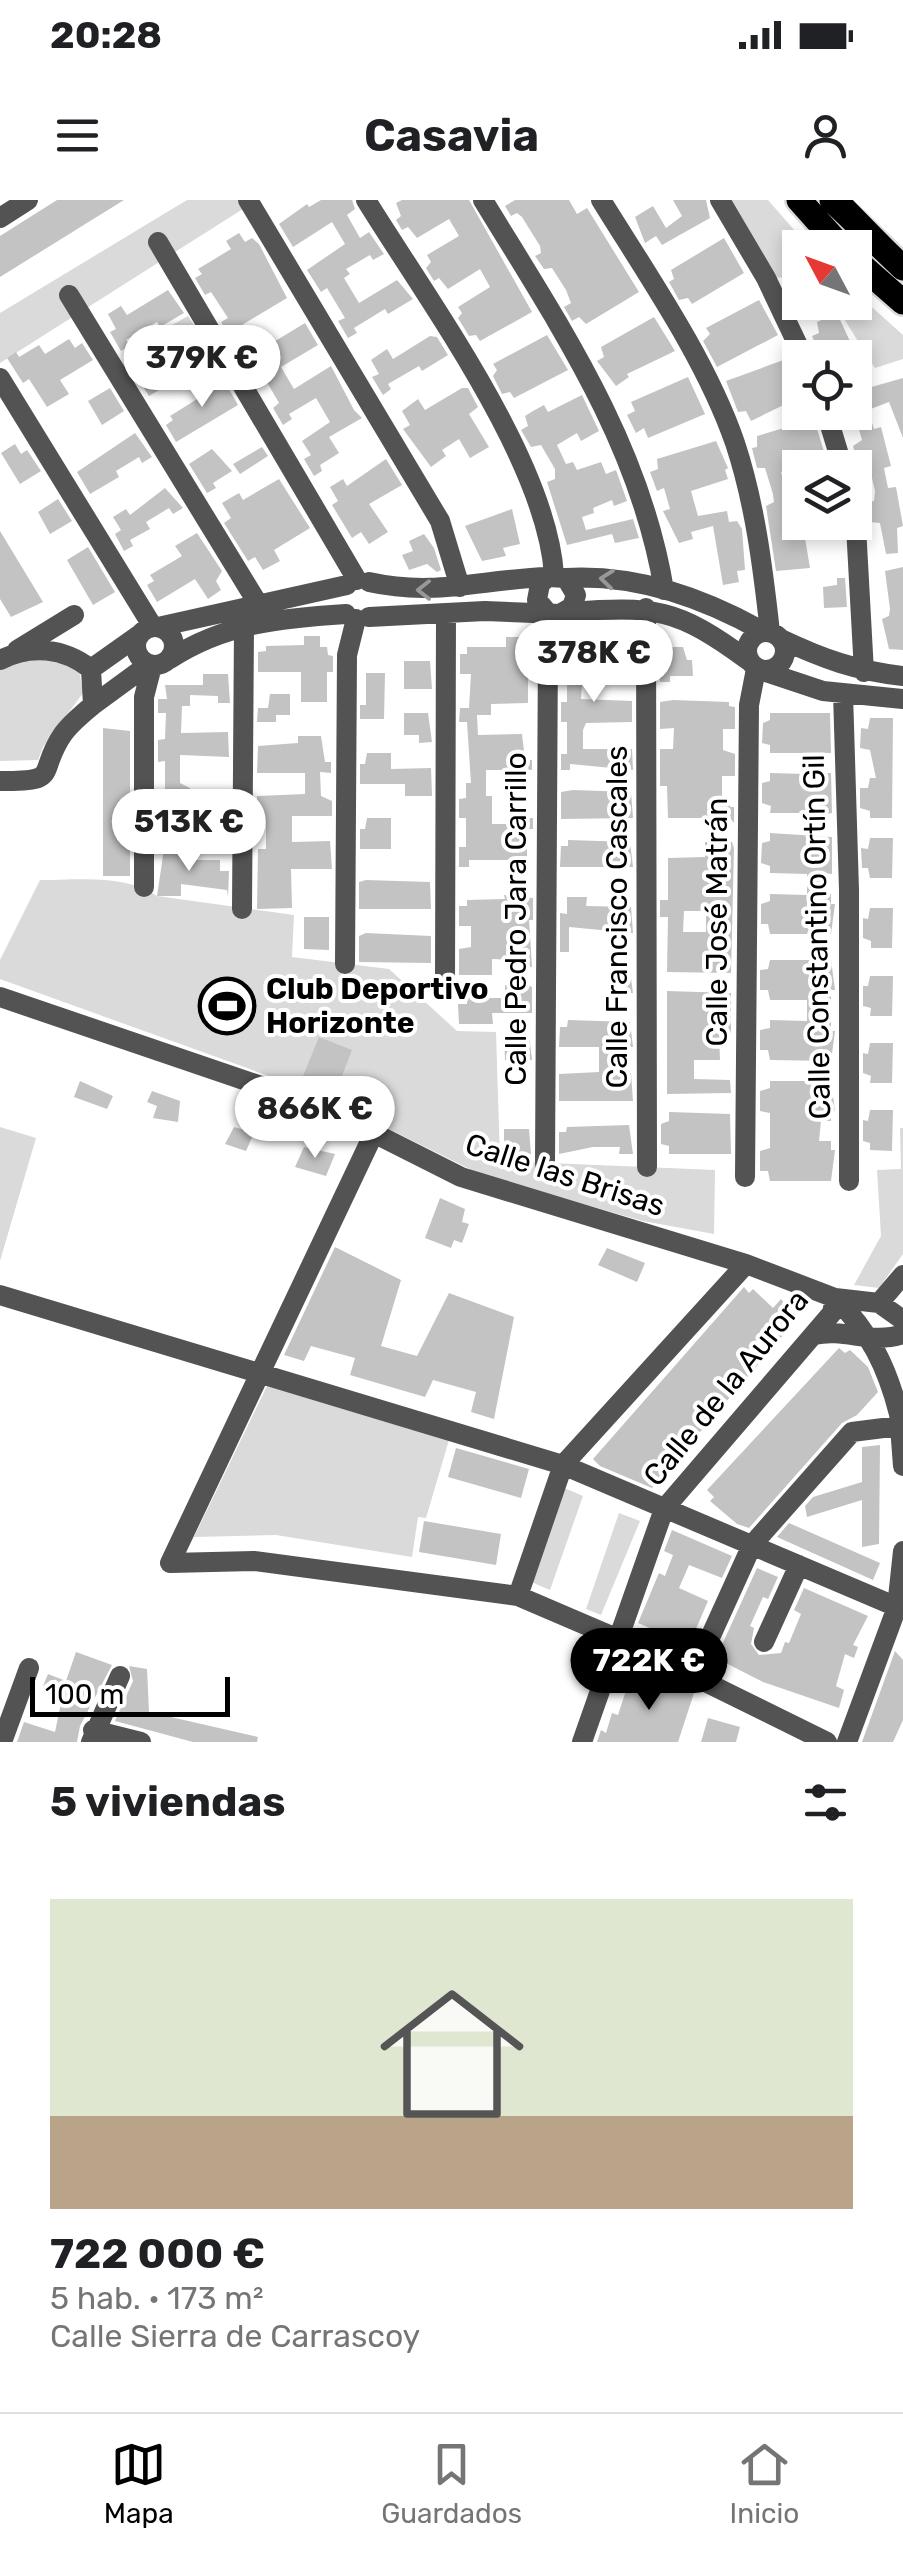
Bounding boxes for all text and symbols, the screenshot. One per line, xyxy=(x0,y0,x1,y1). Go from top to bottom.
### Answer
text: 20:28 xyxy=(50,12,162,58)
icon: menu xyxy=(50,108,105,163)
icon: person xyxy=(798,108,853,163)
text: Casavia xyxy=(364,109,539,162)
north arrow xyxy=(782,230,872,320)
map controls xyxy=(782,230,872,540)
pin: 379K € xyxy=(121,325,283,410)
text: 379K € xyxy=(146,338,258,376)
button: locate xyxy=(782,340,872,430)
button: layers xyxy=(782,450,872,540)
one-way arrow xyxy=(598,569,614,590)
one-way arrow xyxy=(415,579,430,601)
pin: 378K € xyxy=(513,620,675,705)
text: 378K € xyxy=(537,633,651,671)
street label: Calle Francisco Cascales xyxy=(599,746,635,1088)
street label: Calle Pedro Jara Carrillo xyxy=(498,752,534,1086)
street label: Calle Constantino Ortín Gil xyxy=(796,754,838,1120)
pin: 513K € xyxy=(108,789,270,874)
street label: Calle José Matrán xyxy=(699,798,735,1046)
text: 513K € xyxy=(134,802,244,840)
place label: Club Deportivo Horizonte xyxy=(266,971,489,1041)
sports icon: Club Deportivo Horizonte xyxy=(197,976,257,1036)
pin: 866K € xyxy=(234,1076,396,1161)
text: 866K € xyxy=(257,1089,373,1127)
street label: Calle las Brisas xyxy=(461,1126,669,1224)
street label: Calle de la Aurora xyxy=(636,1283,816,1493)
pin: 722K € xyxy=(568,1628,730,1713)
text: 722K € xyxy=(593,1641,705,1679)
scale bar xyxy=(30,1672,230,1716)
text: 100 m xyxy=(45,1678,124,1711)
icon: filters xyxy=(798,1775,853,1830)
text: 5 viviendas xyxy=(50,1777,286,1827)
icon: home xyxy=(362,1964,542,2144)
text: 722 000 € xyxy=(50,2229,265,2279)
text: 5 hab. · 173 m² xyxy=(50,2279,264,2317)
text: Calle Sierra de Carrascoy xyxy=(50,2317,420,2355)
tab: Mapa xyxy=(104,2437,174,2530)
tab: Guardados xyxy=(381,2437,522,2530)
tab: Inicio xyxy=(730,2437,799,2530)

